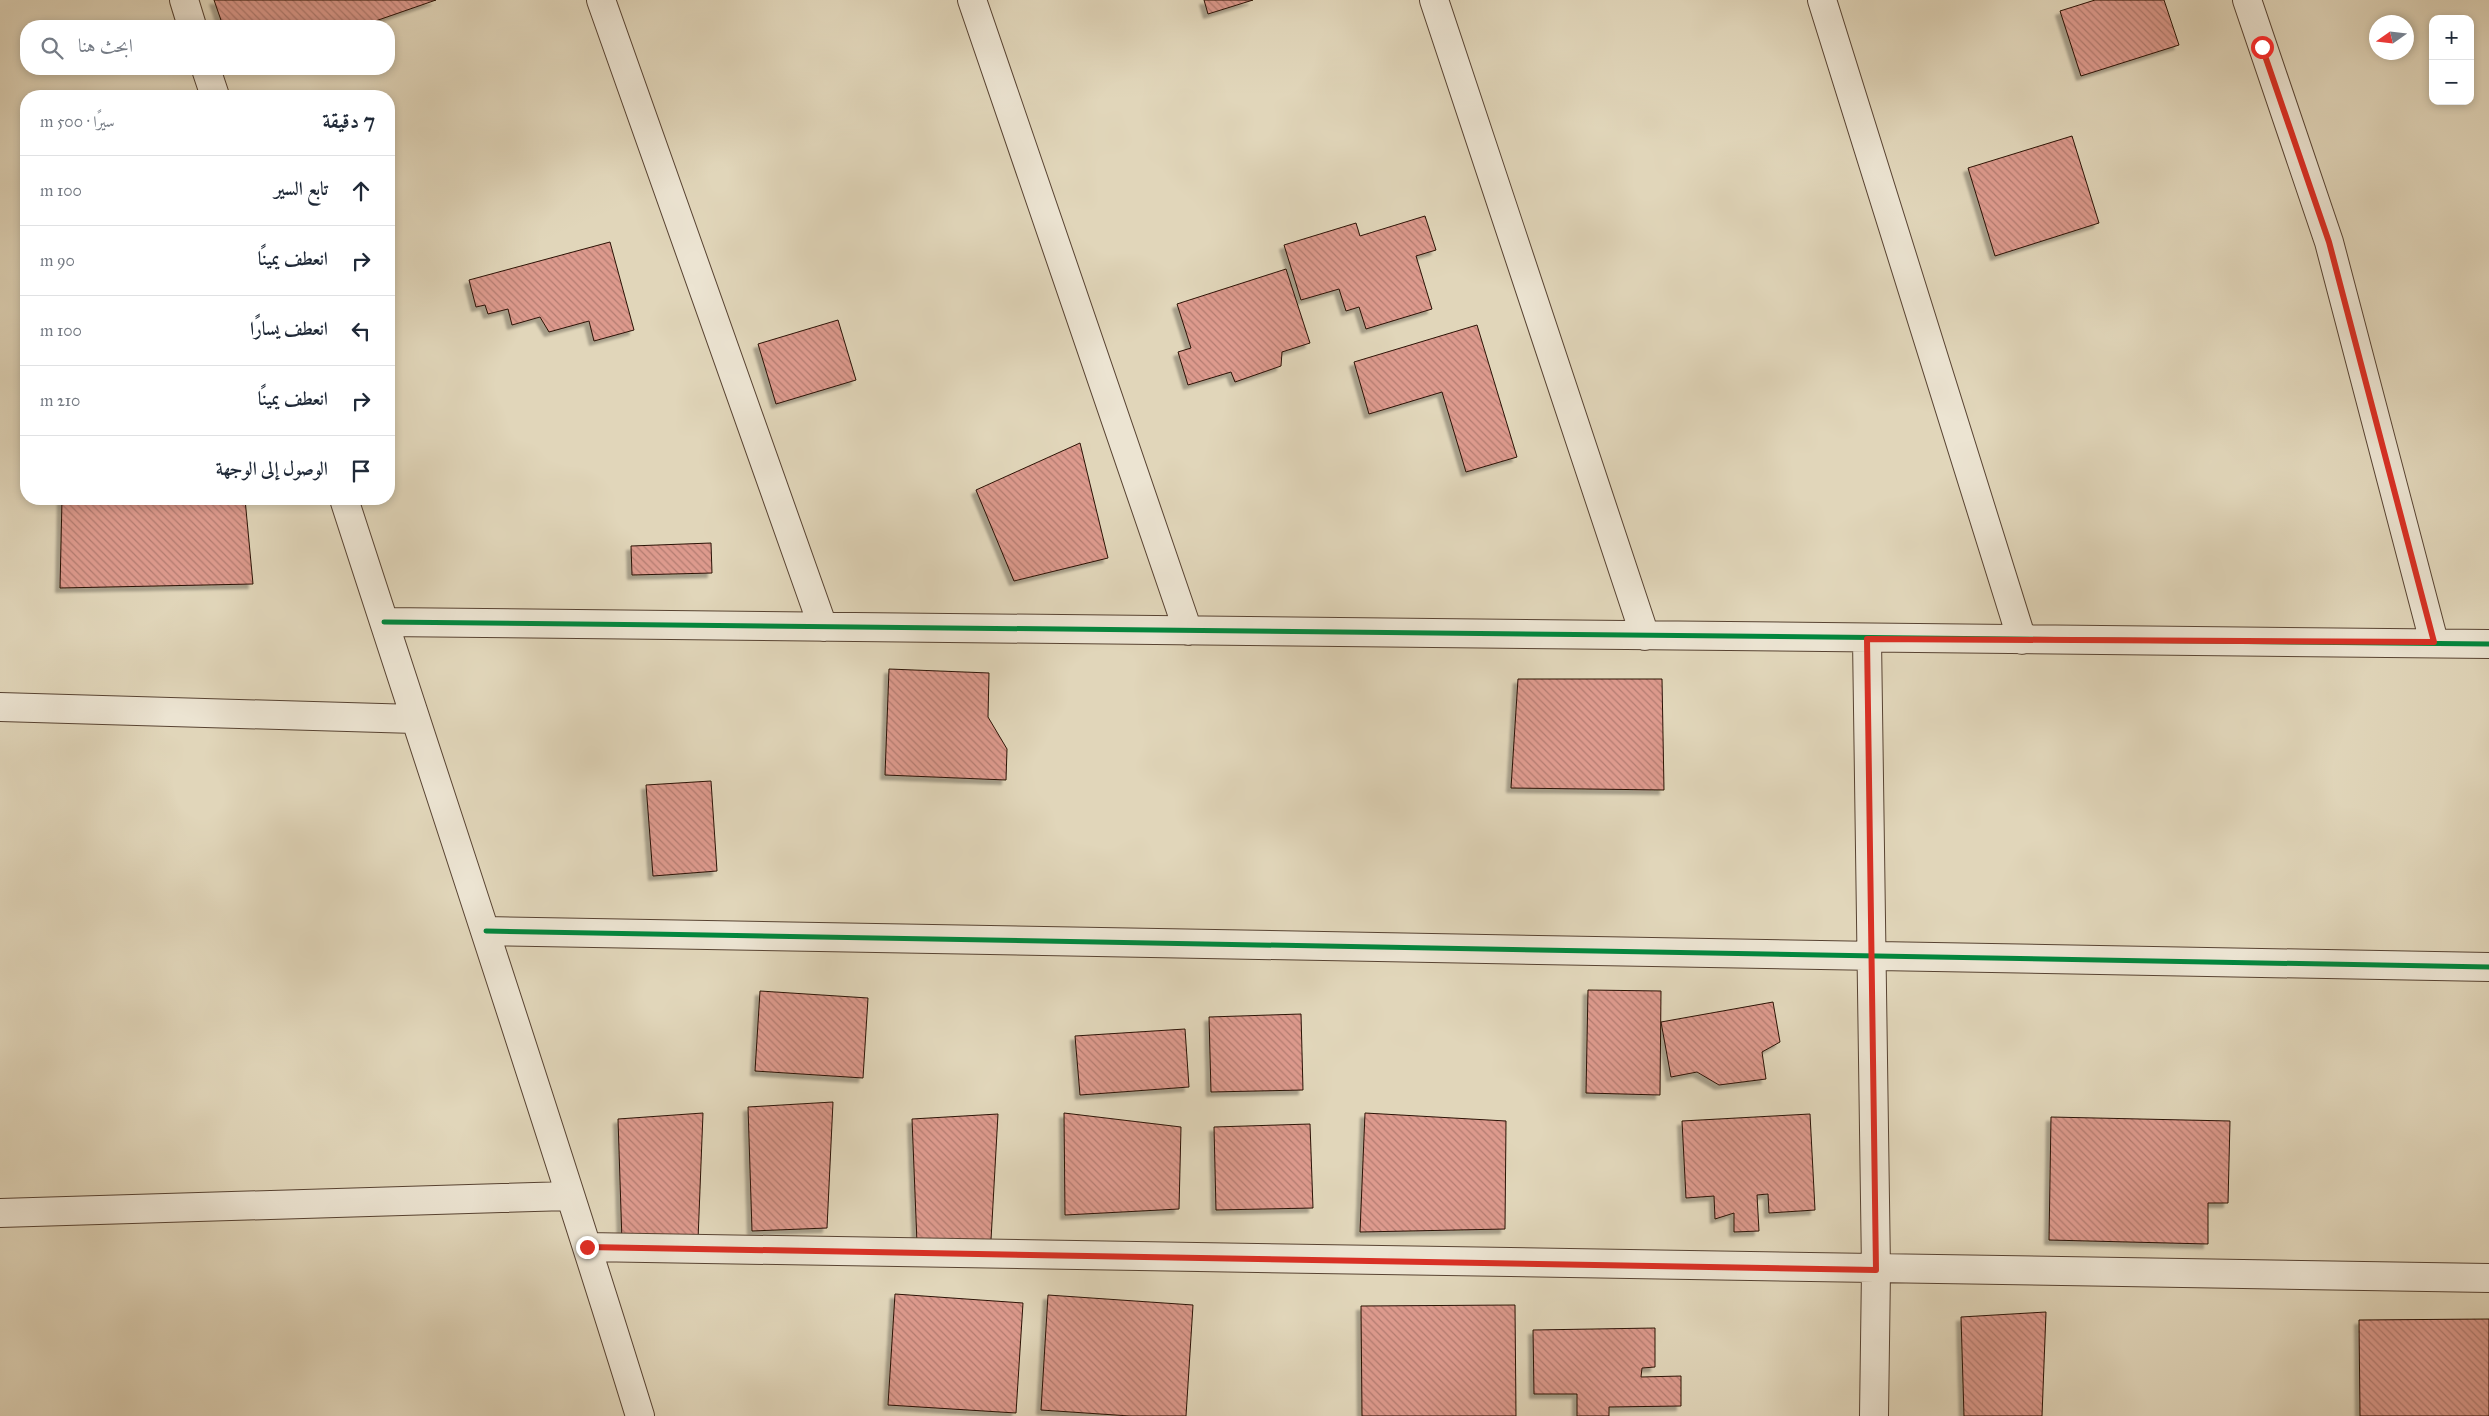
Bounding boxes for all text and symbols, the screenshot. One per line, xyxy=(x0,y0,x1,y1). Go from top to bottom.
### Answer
north arrow xyxy=(2369,15,2414,60)
map controls xyxy=(2429,15,2474,105)
button: + xyxy=(2429,15,2474,60)
search box xyxy=(20,20,395,75)
icon: search xyxy=(38,34,66,62)
text: ابحث هنا xyxy=(78,34,133,57)
route start xyxy=(2251,36,2274,59)
button: − xyxy=(2429,60,2474,105)
text: 7 دقيقة xyxy=(323,108,375,134)
text: سيرًا · 500 m xyxy=(40,112,115,131)
text: تابع السير xyxy=(274,177,328,200)
icon: ahead xyxy=(347,177,375,205)
text: 100 m xyxy=(40,181,82,200)
text: انعطف يمينًا xyxy=(258,247,328,270)
icon: right xyxy=(347,247,375,275)
text: 90 m xyxy=(40,251,75,270)
text: انعطف يسارًا xyxy=(250,317,328,340)
icon: left xyxy=(347,317,375,345)
text: 100 m xyxy=(40,321,82,340)
text: انعطف يمينًا xyxy=(258,387,328,410)
icon: right xyxy=(347,387,375,415)
text: 210 m xyxy=(40,391,80,410)
text: الوصول إلى الوجهة xyxy=(216,457,328,480)
icon: arrive xyxy=(347,457,375,485)
route end xyxy=(576,1236,599,1259)

